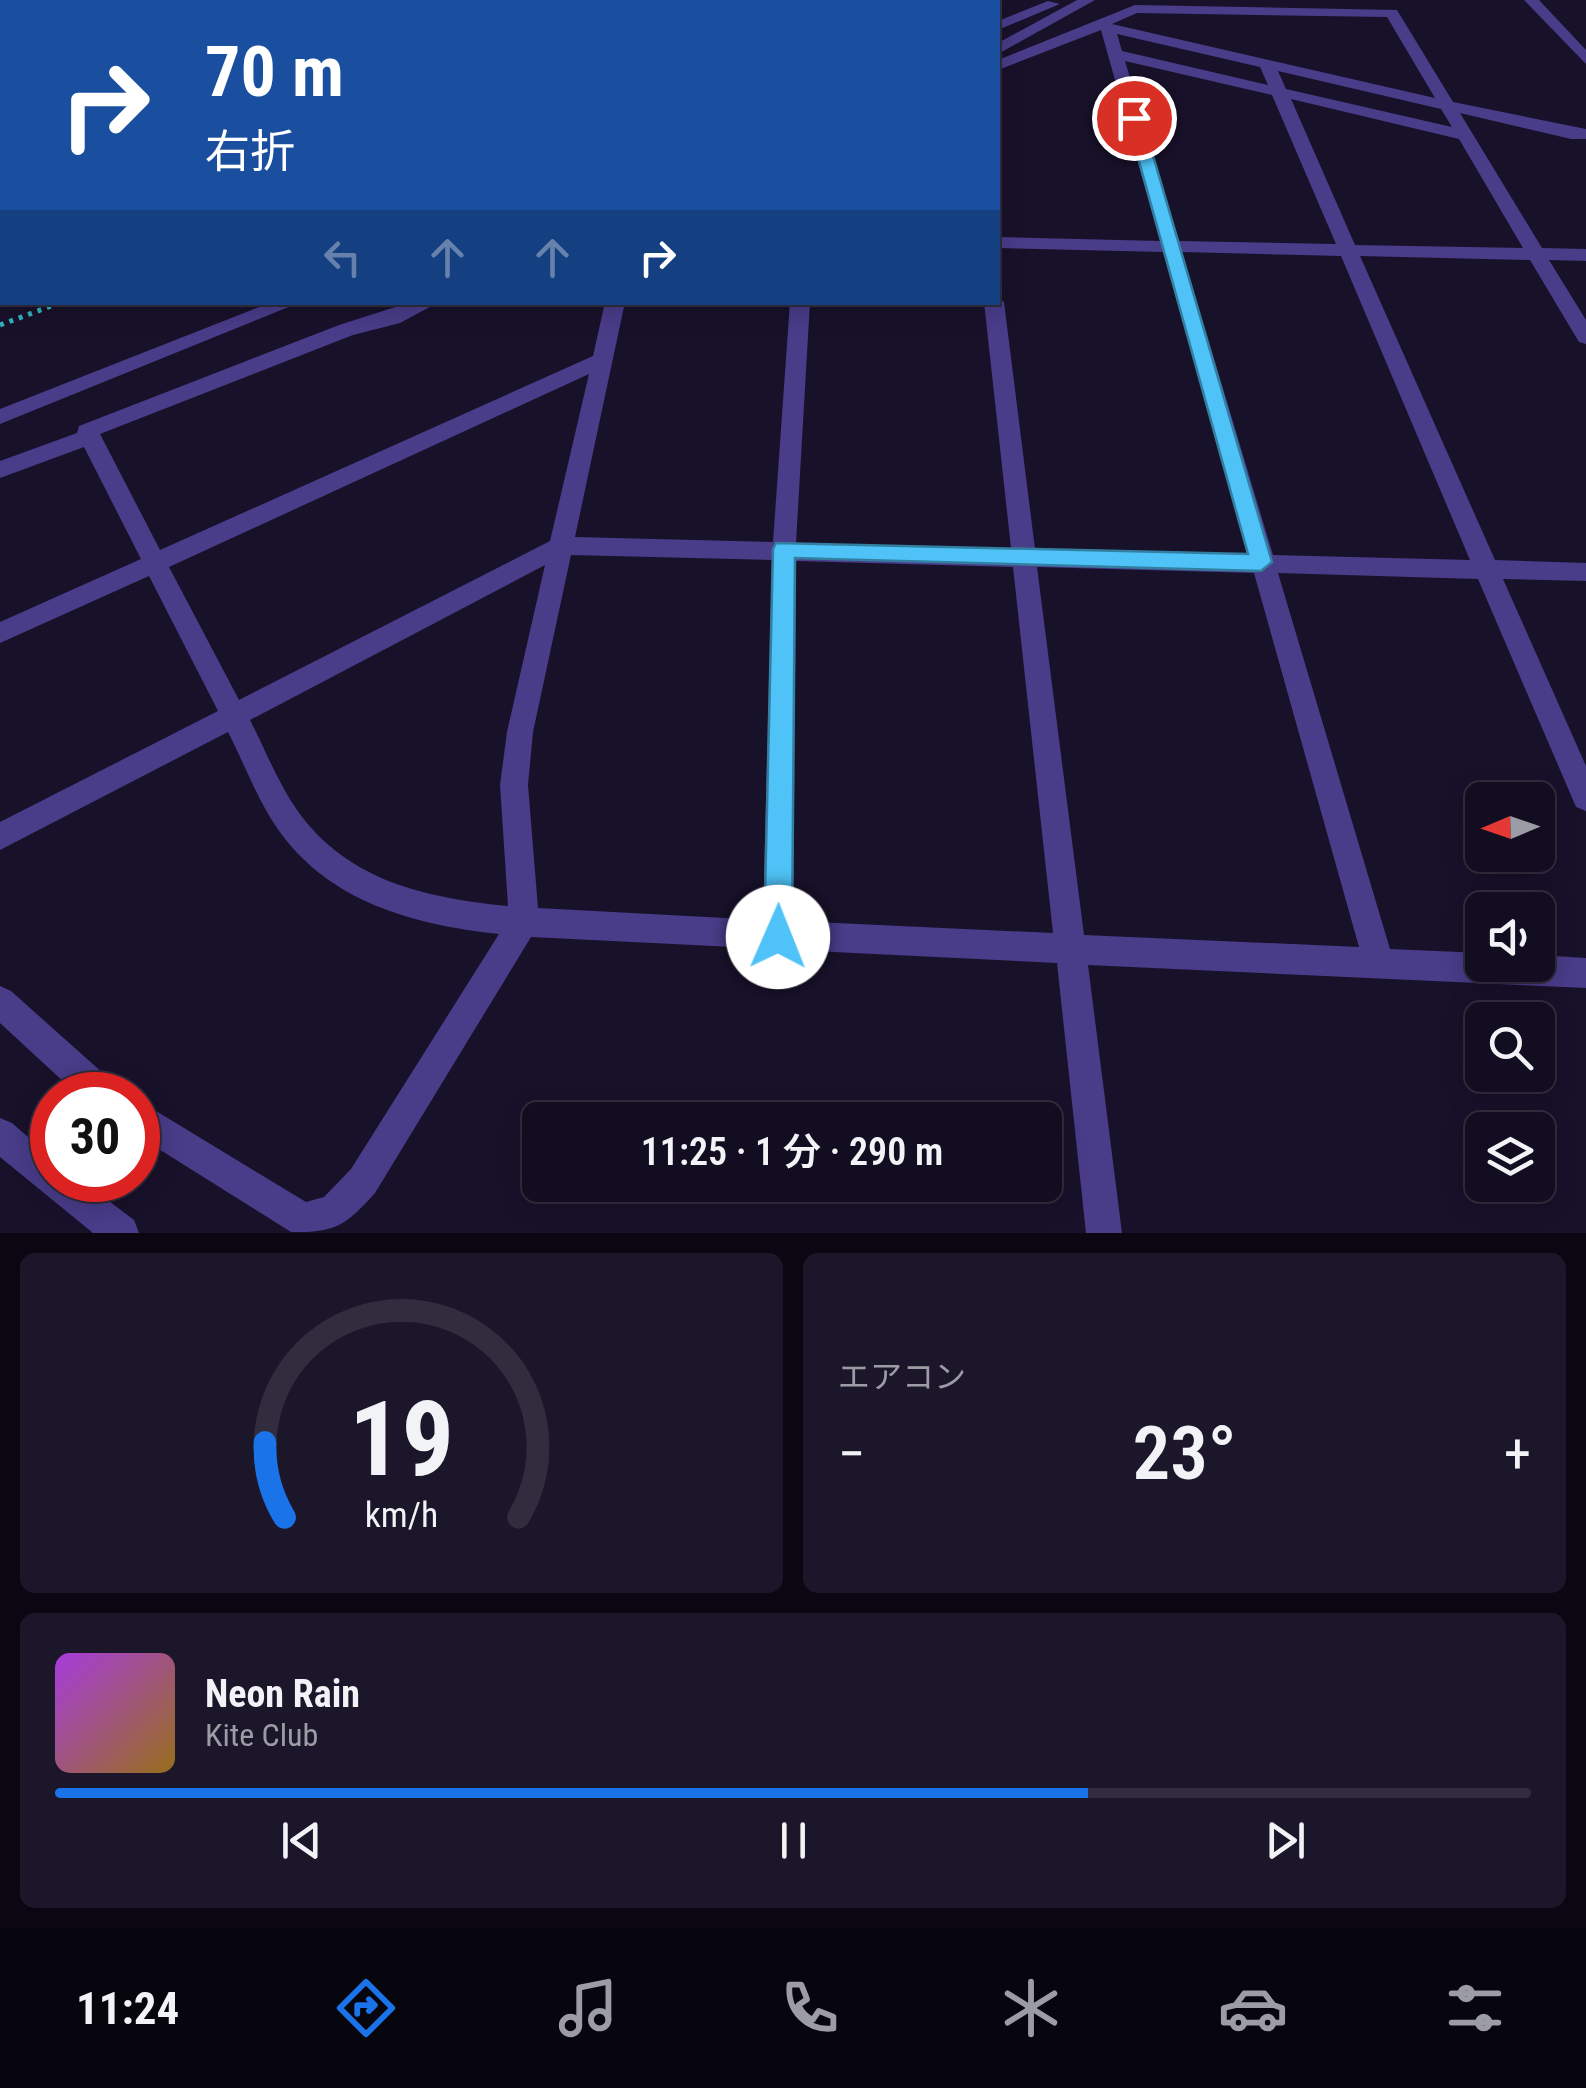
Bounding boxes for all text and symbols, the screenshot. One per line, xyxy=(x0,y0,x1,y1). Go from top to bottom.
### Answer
text: 70 m xyxy=(205,31,344,113)
icon: right xyxy=(40,40,170,170)
pin xyxy=(1092,76,1177,161)
icon: arrive xyxy=(1107,91,1162,146)
text: 右折 xyxy=(205,125,295,178)
icon: left xyxy=(315,230,370,285)
icon: ahead xyxy=(420,230,475,285)
icon: ahead xyxy=(525,230,580,285)
icon: right xyxy=(630,230,685,285)
north arrow xyxy=(1465,782,1555,872)
map controls xyxy=(1465,782,1555,1202)
position arrow xyxy=(726,885,830,989)
button: sound xyxy=(1465,892,1555,982)
button: search xyxy=(1465,1002,1555,1092)
speed limit sign: 30 xyxy=(30,1072,160,1202)
button: layers xyxy=(1465,1112,1555,1202)
text: 11:25 · 1 分 · 290 m xyxy=(641,1130,943,1174)
text: エアコン xyxy=(838,1358,966,1396)
text: 19 xyxy=(349,1379,454,1500)
text: 23° xyxy=(1132,1409,1237,1497)
text: − xyxy=(838,1422,866,1486)
text: + xyxy=(1504,1422,1531,1486)
text: km/h xyxy=(365,1494,438,1536)
text: Neon Rain xyxy=(205,1672,360,1716)
text: Kite Club xyxy=(205,1716,318,1754)
icon: previous xyxy=(274,1813,329,1868)
icon: pause xyxy=(766,1813,821,1868)
icon: next xyxy=(1258,1813,1313,1868)
icon: directions xyxy=(331,1973,401,2043)
icon: music xyxy=(553,1973,623,2043)
icon: phone xyxy=(775,1973,845,2043)
icon: climate xyxy=(996,1973,1066,2043)
icon: car xyxy=(1218,1973,1288,2043)
icon: filters xyxy=(1440,1973,1510,2043)
text: 11:24 xyxy=(76,1982,179,2035)

